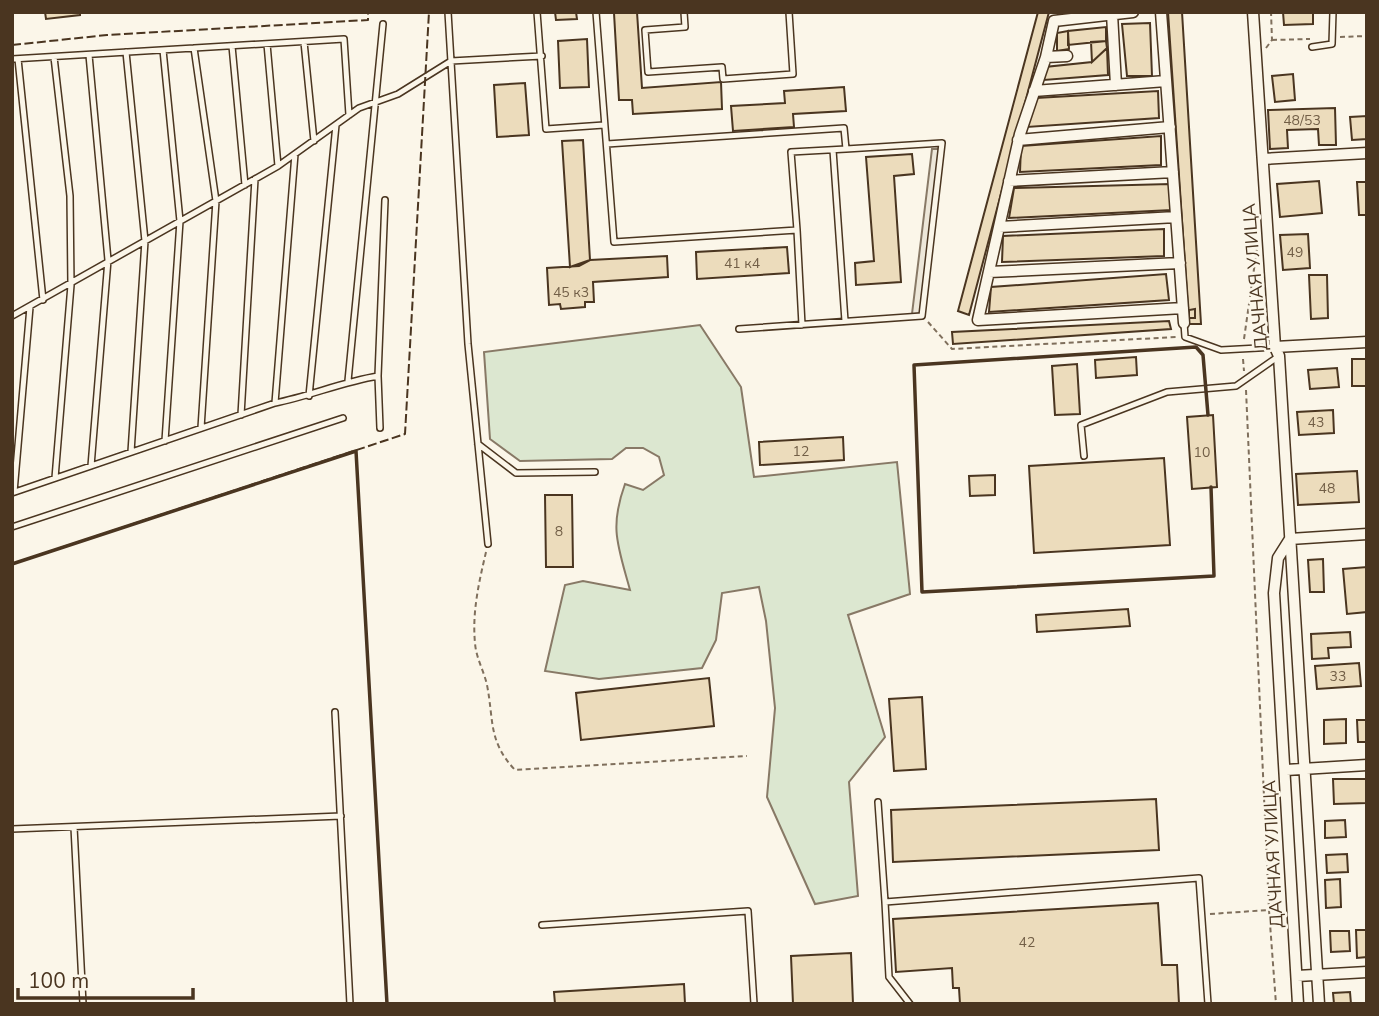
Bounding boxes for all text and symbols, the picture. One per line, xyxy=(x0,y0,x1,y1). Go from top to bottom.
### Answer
house number: 48/53 xyxy=(1283,111,1321,130)
street label: ДАЧНАЯ УЛИЦА xyxy=(1237,202,1273,352)
house number: 49 xyxy=(1287,243,1303,262)
house number: 41 к4 xyxy=(724,254,760,273)
house number: 45 к3 xyxy=(553,283,589,302)
house number: 43 xyxy=(1308,413,1324,432)
house number: 12 xyxy=(793,442,809,461)
house number: 10 xyxy=(1194,443,1210,462)
house number: 48 xyxy=(1319,479,1335,498)
house number: 8 xyxy=(555,522,563,541)
house number: 33 xyxy=(1330,667,1346,686)
street label: ДАЧНАЯ УЛИЦА xyxy=(1257,780,1289,928)
house number: 42 xyxy=(1019,933,1035,952)
scale bar xyxy=(18,956,192,1000)
text: 100 m xyxy=(28,967,89,995)

